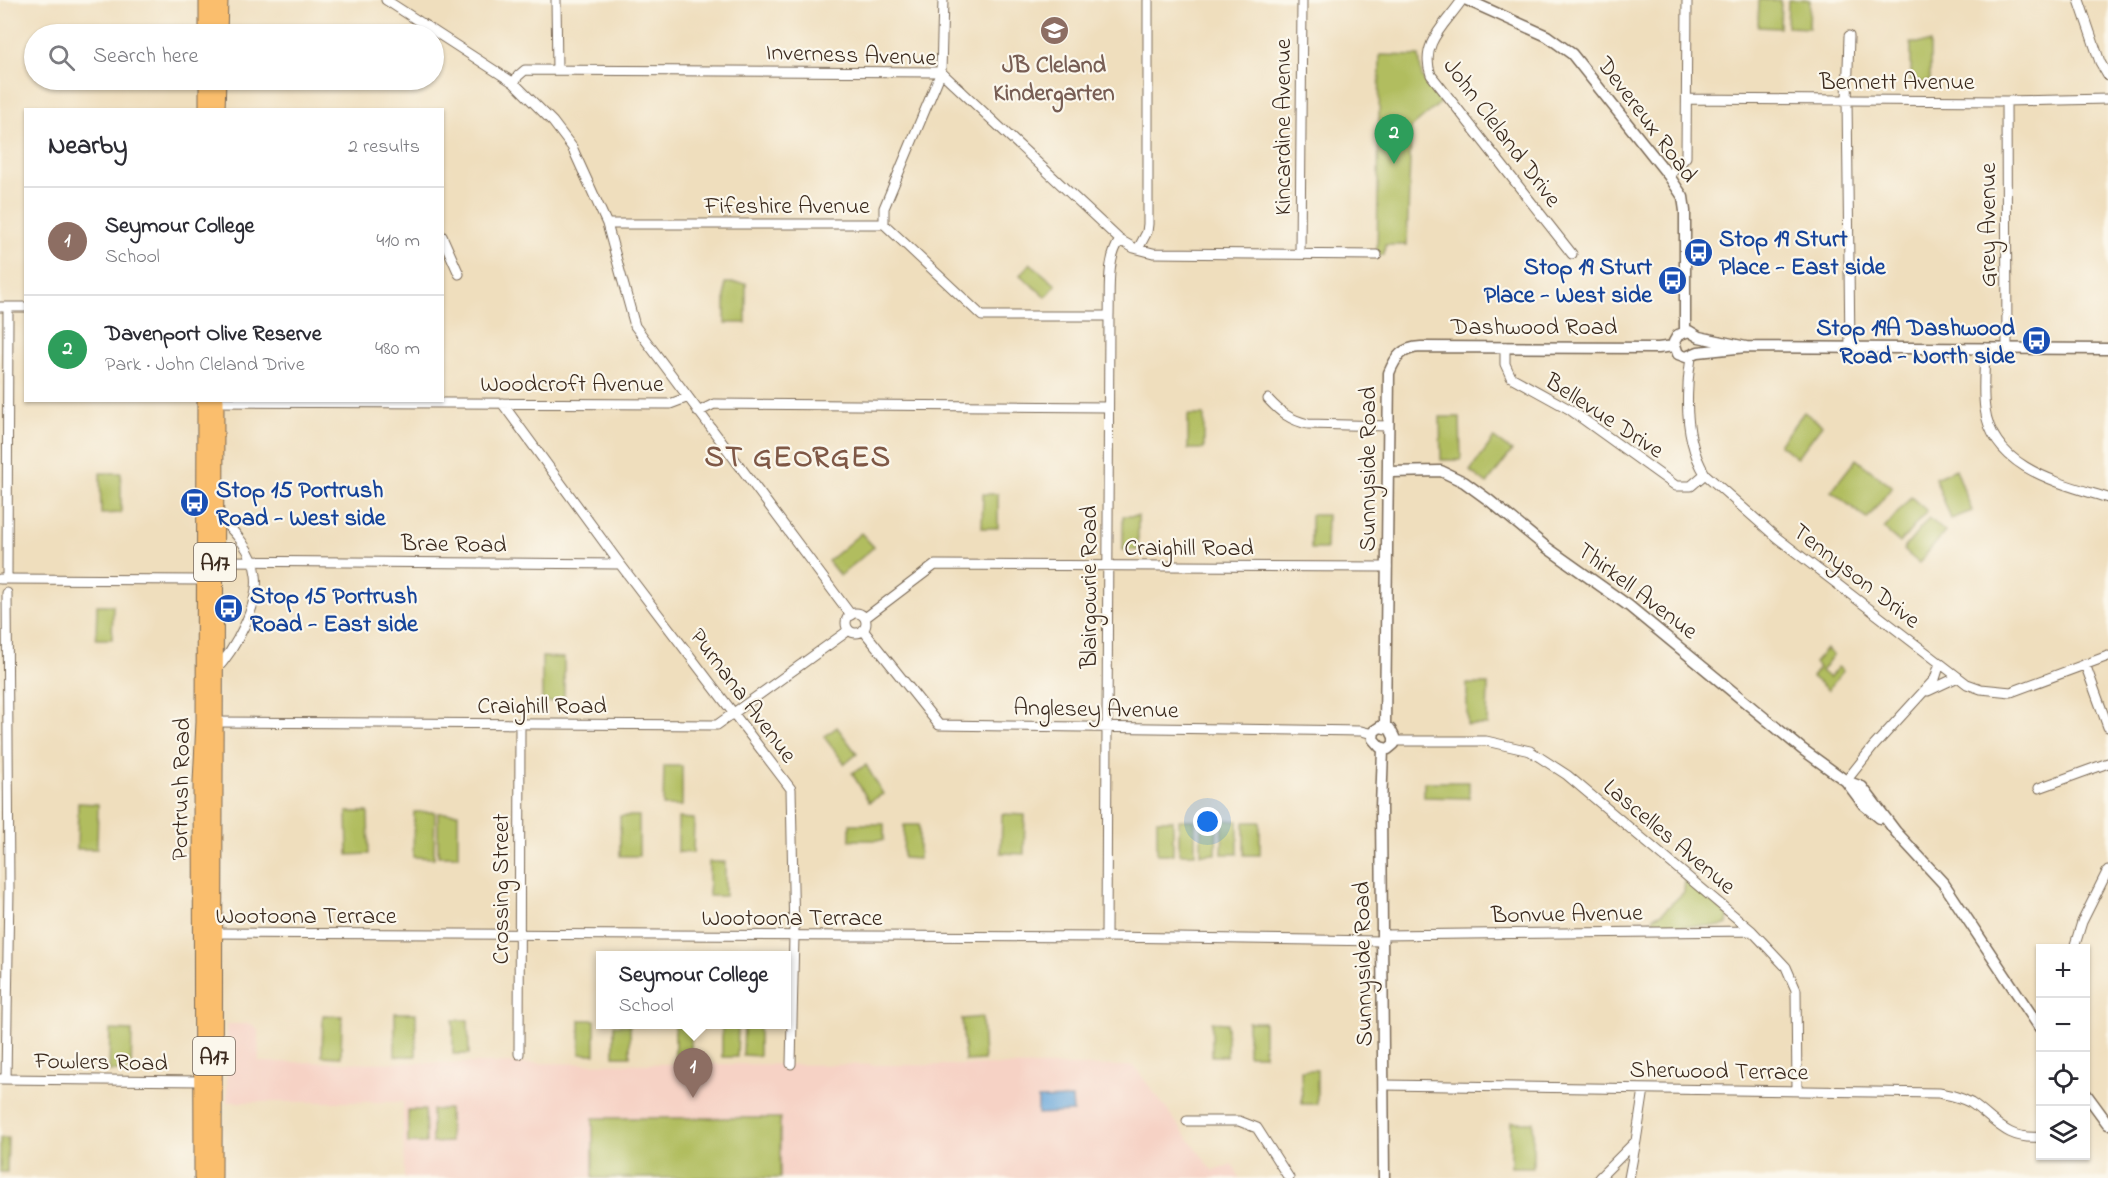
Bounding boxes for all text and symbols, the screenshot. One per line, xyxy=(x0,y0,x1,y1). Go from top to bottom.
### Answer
school or university icon: JB Cleland Kindergarten xyxy=(1038,15,1070,47)
search box xyxy=(24,24,444,90)
street label: Inverness Avenue xyxy=(765,36,937,77)
street label: Kincardine Avenue xyxy=(1267,38,1302,216)
icon: search xyxy=(45,41,78,74)
text: Search here xyxy=(93,41,198,73)
place label: JB Cleland Kindergarten xyxy=(993,49,1115,113)
street label: Devereux Road xyxy=(1586,49,1705,191)
street label: John Cleland Drive xyxy=(1433,51,1569,216)
street label: Bennett Avenue xyxy=(1818,66,1975,101)
pin: 2 xyxy=(1374,114,1414,164)
text: Nearby xyxy=(48,128,127,166)
text: 2 results xyxy=(348,133,420,162)
street label: Grey Avenue xyxy=(1972,163,2008,287)
street label: Fifeshire Avenue xyxy=(703,190,870,225)
text: Seymour College xyxy=(105,211,254,243)
place label: Stop 19 Sturt Place - East side xyxy=(1719,223,1887,286)
text: 1 xyxy=(64,227,71,256)
text: 410 m xyxy=(376,227,420,256)
bus stop icon: Stop 19 Sturt Place - East side xyxy=(1682,236,1714,268)
text: School xyxy=(105,243,160,272)
place label: Stop 19 Sturt Place - West side xyxy=(1484,251,1653,314)
bus stop icon: Stop 19 Sturt Place - West side xyxy=(1657,264,1689,296)
street label: Dashwood Road xyxy=(1450,311,1618,346)
place label: Stop 19A Dashwood Road - North side xyxy=(1816,312,2016,375)
text: Davenport Olive Reserve xyxy=(105,319,322,351)
bus stop icon: Stop 19A Dashwood Road - North side xyxy=(2020,325,2052,357)
text: 2 xyxy=(63,335,72,364)
text: 480 m xyxy=(375,335,420,364)
text: Park · John Cleland Drive xyxy=(105,351,305,380)
street label: Bellevue Drive xyxy=(1536,365,1670,469)
street label: Woodcroft Avenue xyxy=(480,368,664,403)
street label: Sunnyside Road xyxy=(1352,386,1388,552)
district label: ST GEORGES xyxy=(705,437,892,481)
place label: Stop 15 Portrush Road - West side xyxy=(216,474,387,537)
bus stop icon: Stop 15 Portrush Road - West side xyxy=(179,487,211,519)
street label: Blairgowrie Road xyxy=(1073,505,1108,670)
street label: Tennyson Drive xyxy=(1783,516,1927,639)
street label: Brae Road xyxy=(400,527,508,564)
street label: Craighill Road xyxy=(1124,532,1254,567)
street label: Thirkell Avenue xyxy=(1568,535,1705,649)
road number: A17 xyxy=(194,543,236,581)
place label: Stop 15 Portrush Road - East side xyxy=(250,580,419,643)
bus stop icon: Stop 15 Portrush Road - East side xyxy=(213,593,245,625)
street label: Purnana Avenue xyxy=(680,622,805,771)
street label: Craighill Road xyxy=(477,690,607,725)
street label: Anglesey Avenue xyxy=(1013,692,1179,730)
street label: Portrush Road xyxy=(164,717,201,861)
street label: Lascelles Avenue xyxy=(1594,772,1743,904)
your location xyxy=(1193,807,1222,836)
street label: Crossing Street xyxy=(485,814,520,964)
street label: Sunnyside Road xyxy=(1346,881,1384,1047)
street label: Bonvue Avenue xyxy=(1490,897,1644,934)
street label: Wootoona Terrace xyxy=(215,900,397,935)
street label: Wootoona Terrace xyxy=(701,902,883,937)
map controls xyxy=(2036,944,2090,1160)
button: + xyxy=(2036,944,2090,998)
popup xyxy=(596,951,791,1029)
text: Seymour College xyxy=(619,960,768,992)
text: School xyxy=(619,992,674,1021)
button: − xyxy=(2036,998,2090,1052)
road number: A17 xyxy=(193,1037,235,1075)
street label: Fowlers Road xyxy=(33,1045,169,1082)
pin: 1 xyxy=(674,1048,712,1098)
button: locate xyxy=(2036,1052,2090,1106)
street label: Sherwood Terrace xyxy=(1629,1053,1809,1092)
button: layers xyxy=(2036,1106,2090,1160)

